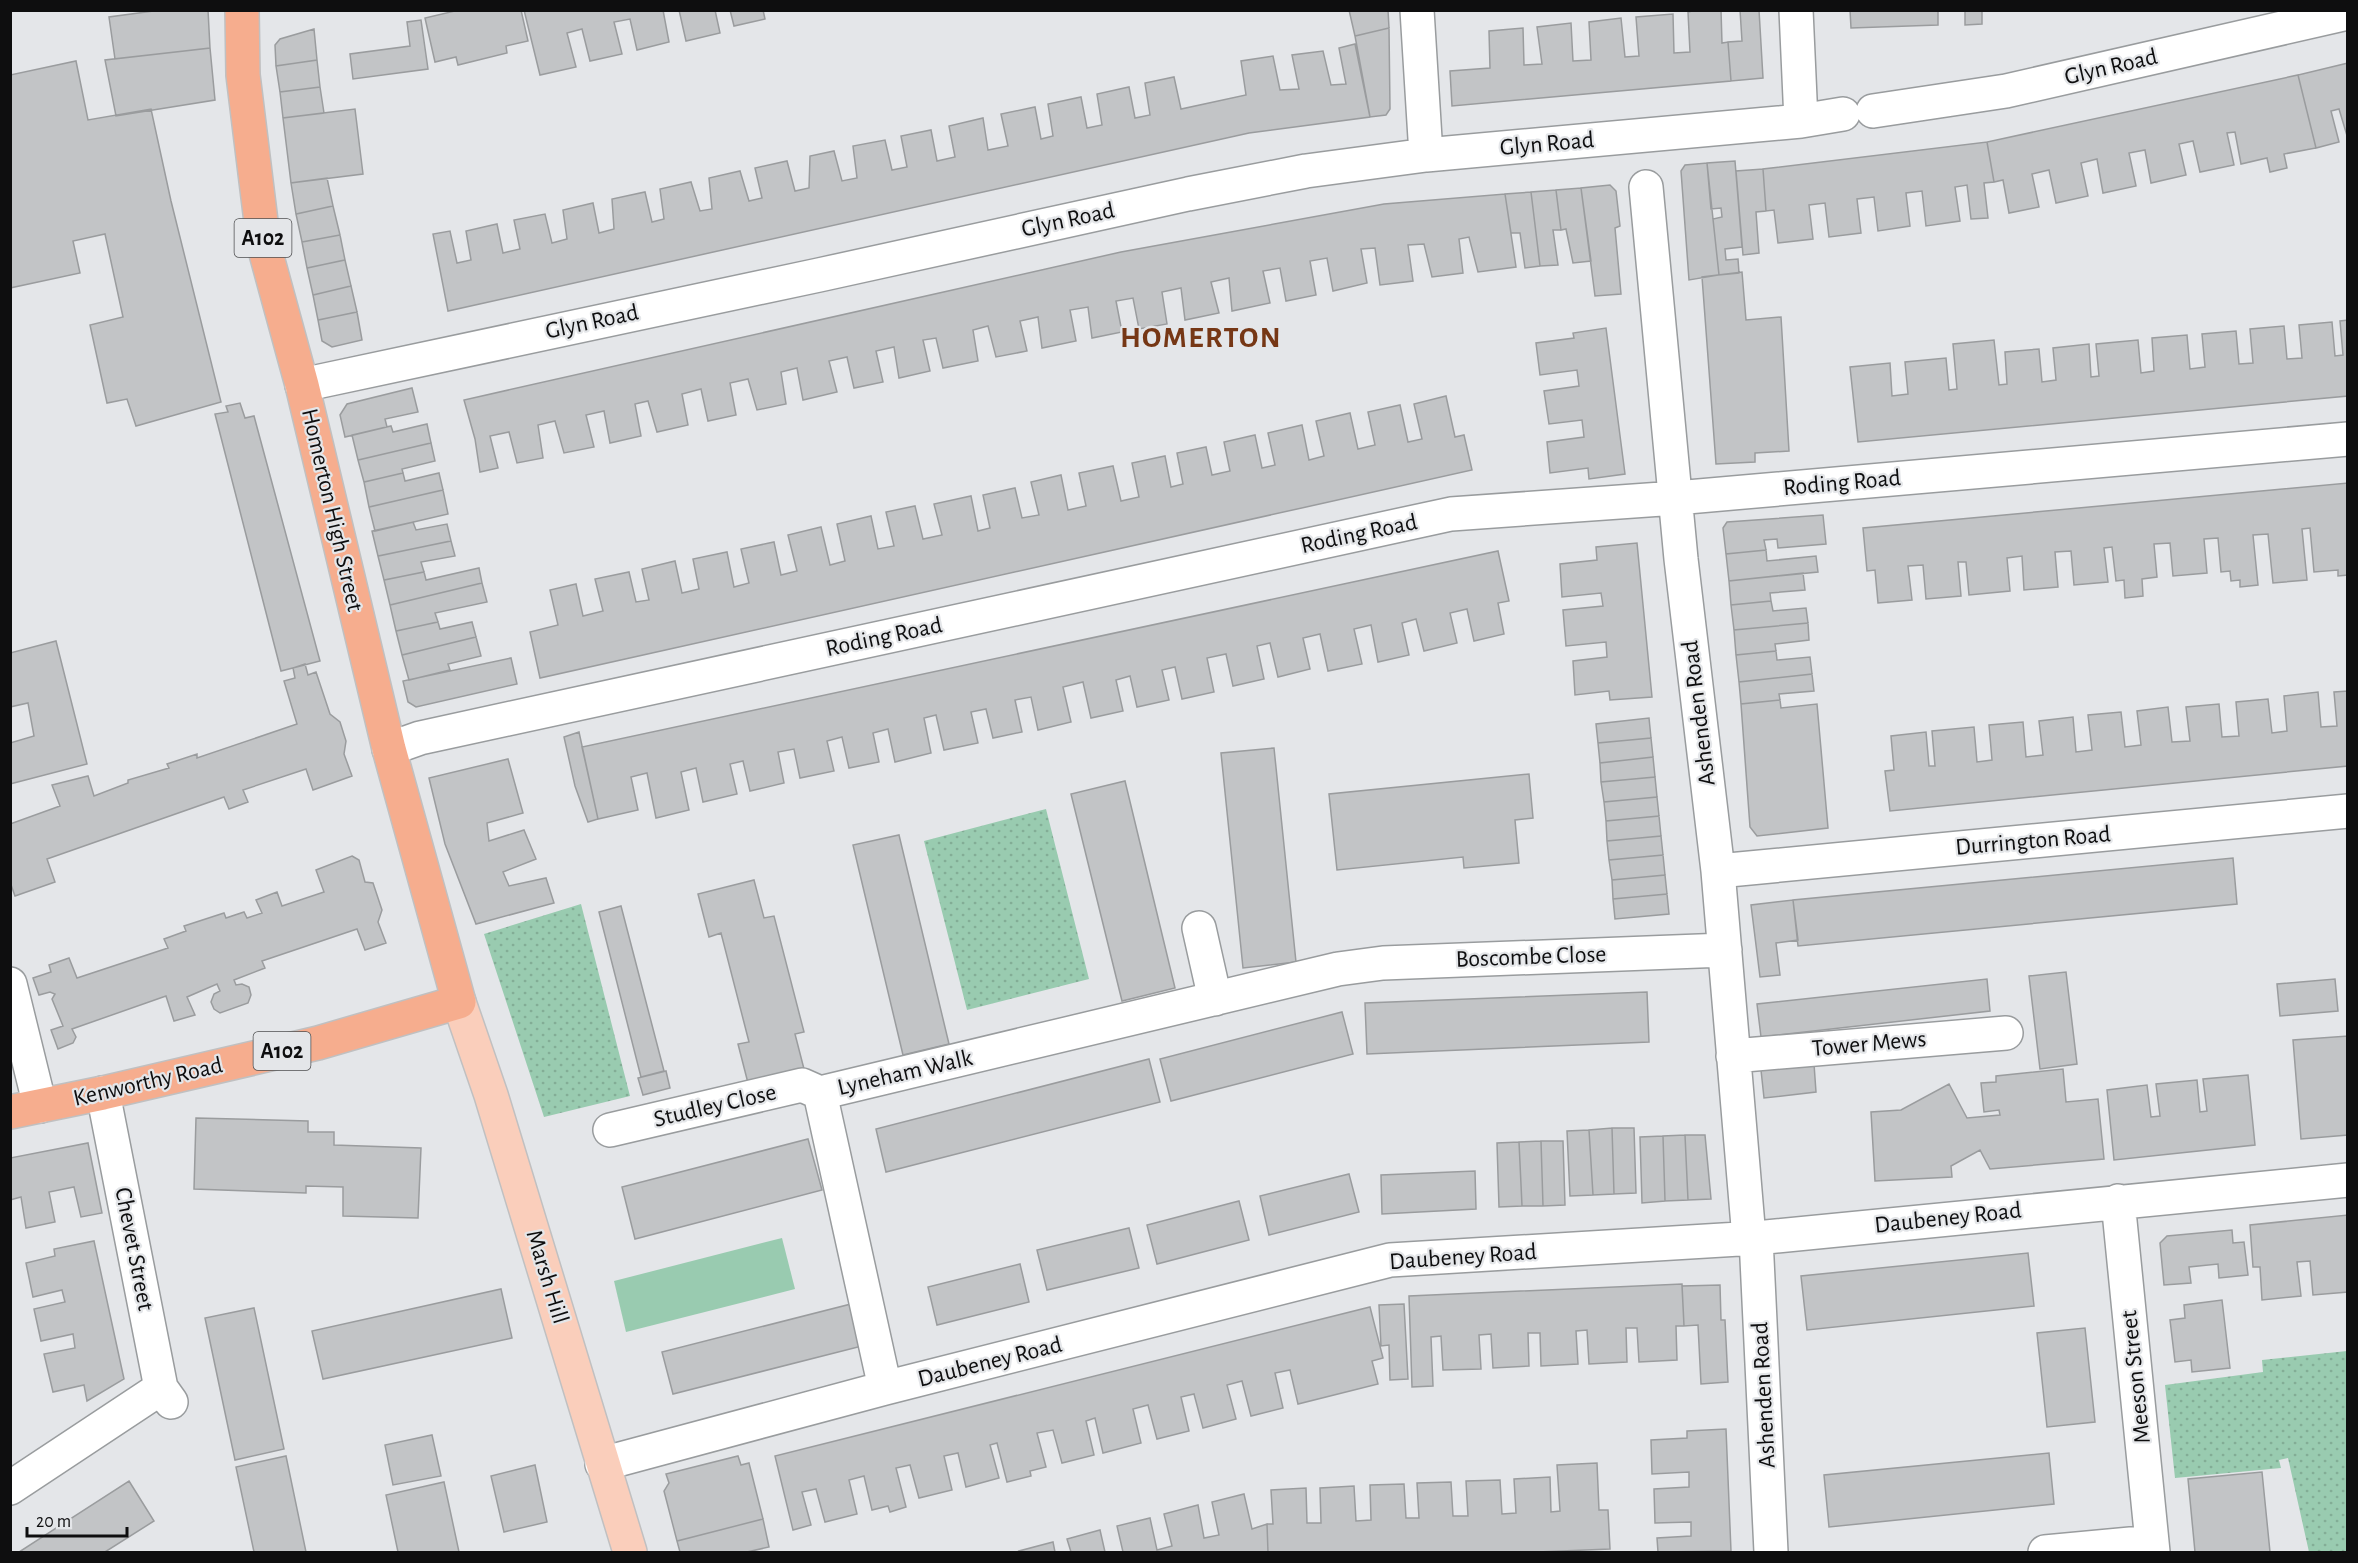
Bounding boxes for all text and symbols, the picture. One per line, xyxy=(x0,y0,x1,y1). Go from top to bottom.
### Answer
street label: Glyn Road xyxy=(2062,45,2160,89)
street label: Glyn Road xyxy=(1499,128,1595,160)
street label: Glyn Road xyxy=(1019,198,1117,242)
road number: A102 xyxy=(234,219,292,257)
street label: Glyn Road xyxy=(543,300,641,344)
district label: HOMERTON xyxy=(1120,323,1282,353)
street label: Homerton High Street xyxy=(297,406,367,614)
street label: Roding Road xyxy=(1782,466,1902,500)
street label: Roding Road xyxy=(1299,510,1419,558)
street label: Roding Road xyxy=(824,613,944,661)
street label: Ashenden Road xyxy=(1678,639,1720,787)
street label: Durrington Road xyxy=(1954,822,2112,860)
street label: Boscombe Close xyxy=(1455,942,1607,972)
street label: Tower Mews xyxy=(1811,1027,1927,1061)
road number: A102 xyxy=(254,1032,310,1070)
street label: Lyneham Walk xyxy=(835,1046,975,1100)
street label: Kenworthy Road xyxy=(71,1053,225,1111)
street label: Studley Close xyxy=(651,1080,779,1132)
street label: Chevet Street xyxy=(110,1185,158,1313)
street label: Daubeney Road xyxy=(1873,1198,2023,1238)
street label: Marsh Hill xyxy=(521,1227,573,1327)
street label: Daubeney Road xyxy=(1389,1240,1537,1274)
street label: Meeson Street xyxy=(2117,1309,2155,1445)
street label: Ashenden Road xyxy=(1748,1321,1780,1469)
street label: Daubeney Road xyxy=(915,1332,1065,1392)
scale bar xyxy=(27,1500,128,1538)
text: 20 m xyxy=(36,1513,71,1531)

